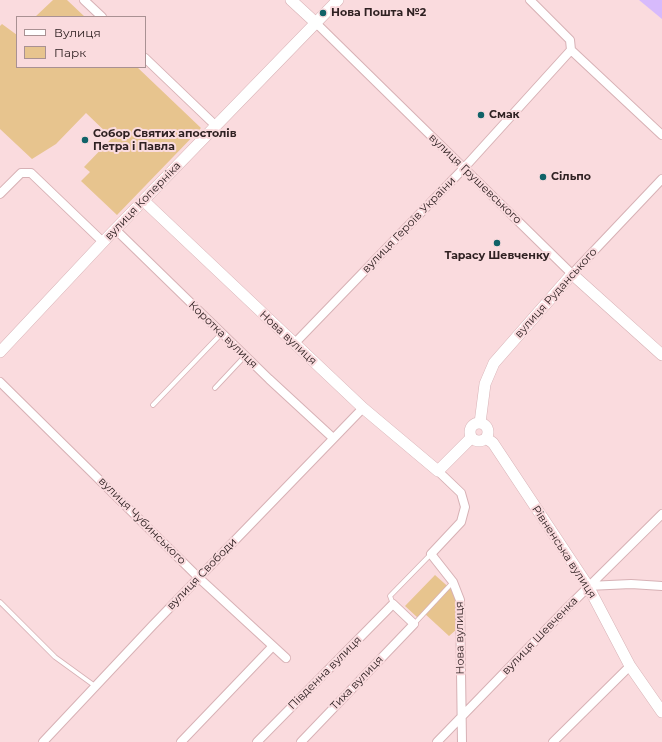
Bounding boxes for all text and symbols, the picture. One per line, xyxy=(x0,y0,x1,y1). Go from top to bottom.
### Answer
place label: Нова Пошта №2 xyxy=(331,6,426,20)
marker: Нова Пошта №2 xyxy=(318,8,328,18)
legend xyxy=(16,16,146,68)
text: Вулиця xyxy=(54,25,101,40)
text: Парк xyxy=(54,45,86,60)
place label: Смак xyxy=(489,108,520,122)
marker: Смак xyxy=(476,110,486,120)
place label: Собор Святих апостолів Петра і Павла xyxy=(93,127,237,153)
street label: вулиця Грушевського xyxy=(426,131,524,227)
marker: Собор Святих апостолів Петра і Павла xyxy=(80,135,90,145)
street label: вулиця Коперніка xyxy=(102,159,184,243)
place label: Сільпо xyxy=(551,170,591,184)
marker: Сільпо xyxy=(538,172,548,182)
street label: вулиця Героїв України xyxy=(360,174,458,276)
marker: Тарасу Шевченку xyxy=(492,238,502,248)
street label: вулиця Руданського xyxy=(512,245,600,341)
place label: Тарасу Шевченку xyxy=(444,249,550,263)
street label: Коротка вулиця xyxy=(186,299,260,371)
street label: Нова вулиця xyxy=(257,308,319,368)
street label: вулиця Чубинського xyxy=(96,475,188,567)
street label: Рівненська вулиця xyxy=(529,503,599,601)
street label: вулиця Свободи xyxy=(164,535,240,613)
street label: вулиця Шевченка xyxy=(499,594,581,678)
street label: Нова вулиця xyxy=(453,601,467,675)
street label: Південна вулиця xyxy=(286,634,364,712)
street label: Тиха вулиця xyxy=(328,653,386,713)

